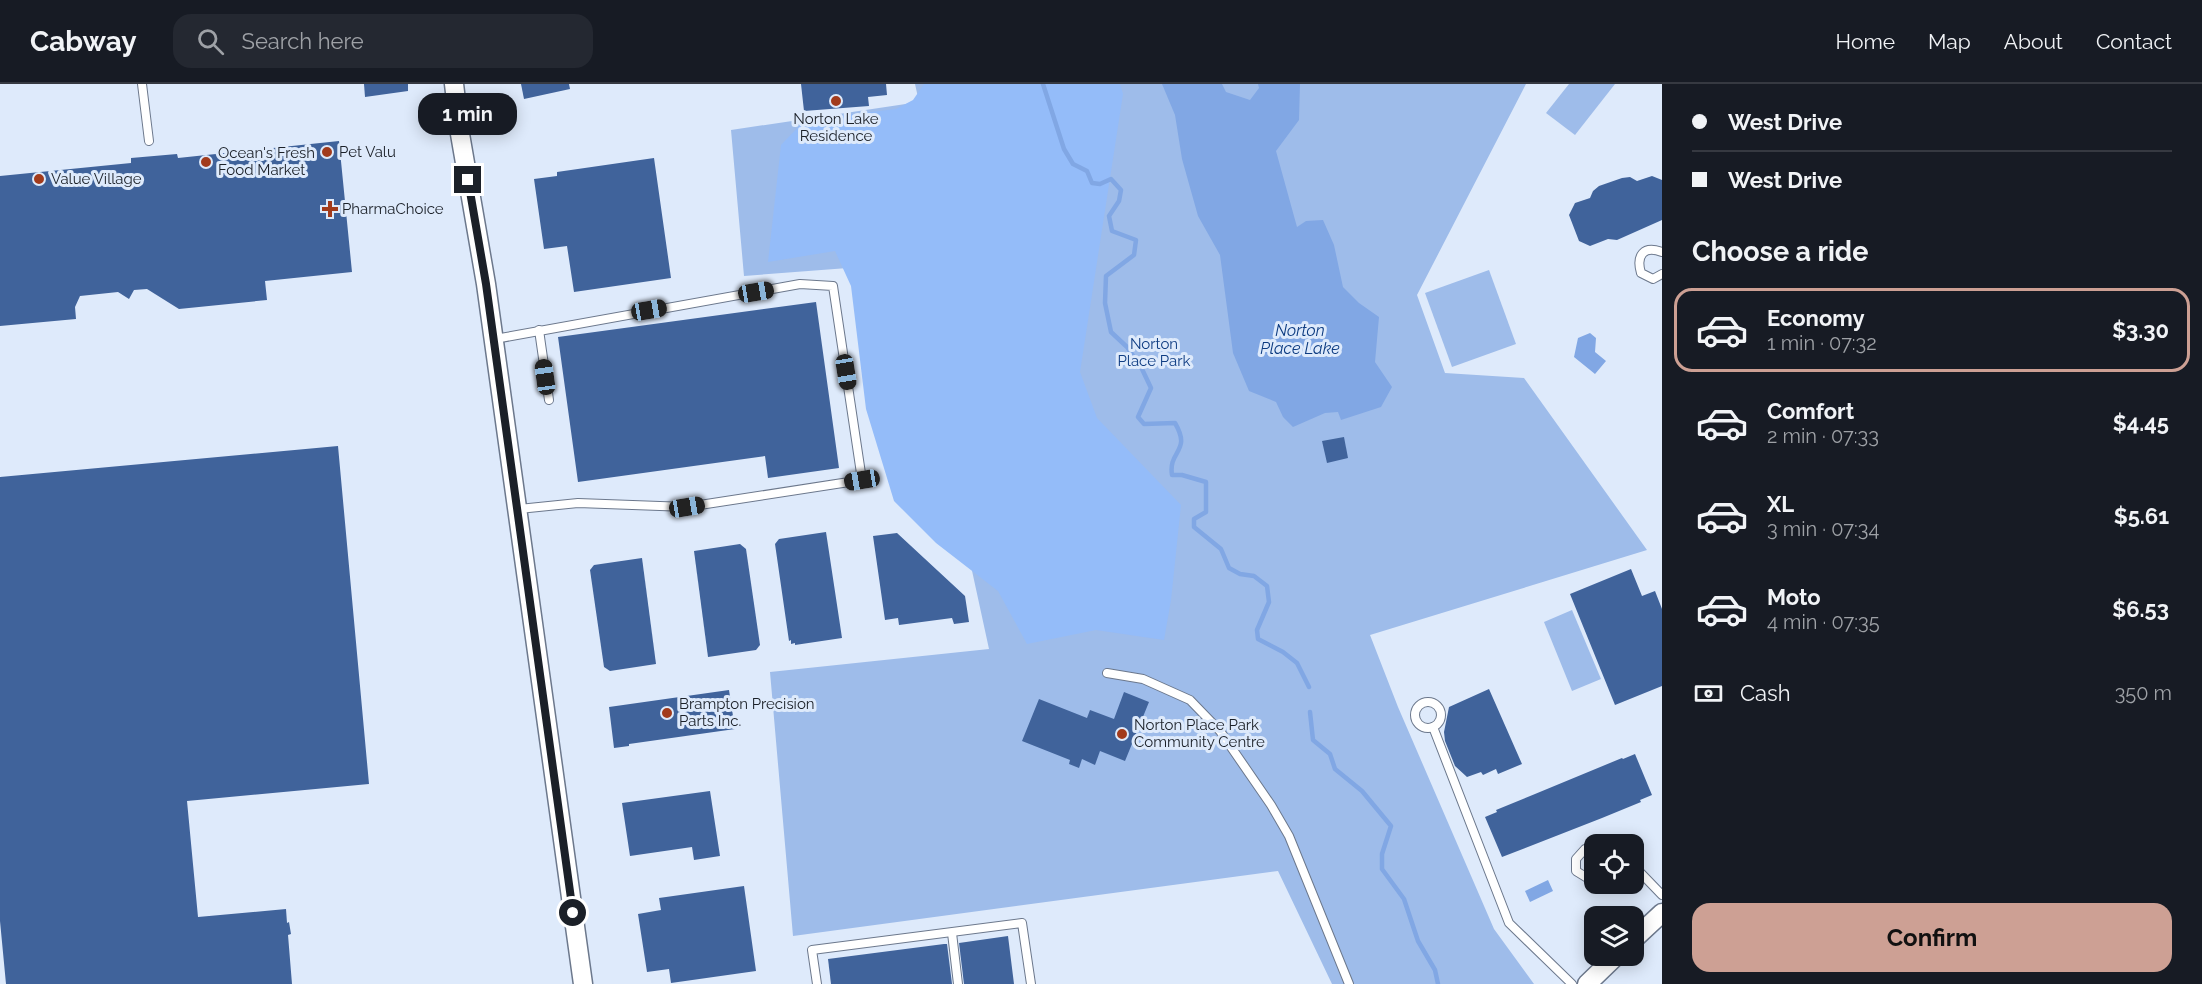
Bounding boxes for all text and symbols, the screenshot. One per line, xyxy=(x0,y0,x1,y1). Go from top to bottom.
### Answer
search box xyxy=(173,14,593,68)
text: Cabway xyxy=(30,25,137,58)
icon: search xyxy=(194,25,227,58)
text: Search here xyxy=(242,28,364,54)
text: Home xyxy=(1836,29,1895,54)
text: Map xyxy=(1928,29,1971,54)
text: About xyxy=(2004,29,2063,54)
text: Contact xyxy=(2096,29,2172,54)
callout: 1 min xyxy=(418,93,518,135)
marker: Norton Lake Residence xyxy=(829,94,843,108)
text: 1 min xyxy=(442,102,493,126)
text: West Drive xyxy=(1728,109,1842,135)
place label: Norton Lake Residence xyxy=(793,110,879,145)
place label: Pet Valu xyxy=(339,143,396,161)
place label: Ocean's Fresh Food Market xyxy=(218,144,315,179)
marker: Pet Valu xyxy=(320,145,334,159)
marker: Ocean's Fresh Food Market xyxy=(199,155,213,169)
route end xyxy=(454,166,481,193)
text: West Drive xyxy=(1728,167,1842,193)
place label: Value Village xyxy=(51,170,142,188)
marker: Value Village xyxy=(32,172,46,186)
place label: PharmaChoice xyxy=(342,200,444,218)
marker: PharmaChoice xyxy=(323,202,337,216)
text: Choose a ride xyxy=(1692,236,1868,267)
car xyxy=(737,280,775,304)
car xyxy=(630,298,668,322)
icon: car xyxy=(1695,303,1749,357)
text: Economy xyxy=(1767,305,1865,331)
text: $3.30 xyxy=(2112,317,2169,343)
water label: Norton Place Lake xyxy=(1260,321,1340,358)
text: 1 min · 07:32 xyxy=(1767,331,1877,355)
park label: Norton Place Park xyxy=(1117,335,1191,370)
car xyxy=(834,353,858,391)
car xyxy=(534,358,556,396)
icon: car xyxy=(1695,396,1749,450)
text: Comfort xyxy=(1767,398,1854,424)
text: $4.45 xyxy=(2113,410,2169,436)
text: 2 min · 07:33 xyxy=(1767,424,1879,448)
car xyxy=(843,468,881,492)
icon: car xyxy=(1695,489,1749,543)
text: XL xyxy=(1767,491,1794,517)
car xyxy=(668,495,706,519)
text: $5.61 xyxy=(2114,503,2169,529)
text: 3 min · 07:34 xyxy=(1767,517,1879,541)
icon: car xyxy=(1695,582,1749,636)
text: Moto xyxy=(1767,584,1821,610)
text: $6.53 xyxy=(2112,596,2169,622)
text: 4 min · 07:35 xyxy=(1767,610,1880,634)
icon: cash xyxy=(1692,677,1725,710)
text: Cash xyxy=(1740,680,1791,706)
text: 350 m xyxy=(2115,681,2172,705)
place label: Brampton Precision Parts Inc. xyxy=(679,695,815,730)
marker: Brampton Precision Parts Inc. xyxy=(660,706,674,720)
place label: Norton Place Park Community Centre xyxy=(1134,716,1265,751)
marker: Norton Place Park Community Centre xyxy=(1115,727,1129,741)
map controls xyxy=(1584,834,1644,966)
button: locate xyxy=(1584,834,1644,894)
route start xyxy=(559,899,586,926)
button: Confirm xyxy=(1692,903,2172,972)
button: layers xyxy=(1584,906,1644,966)

